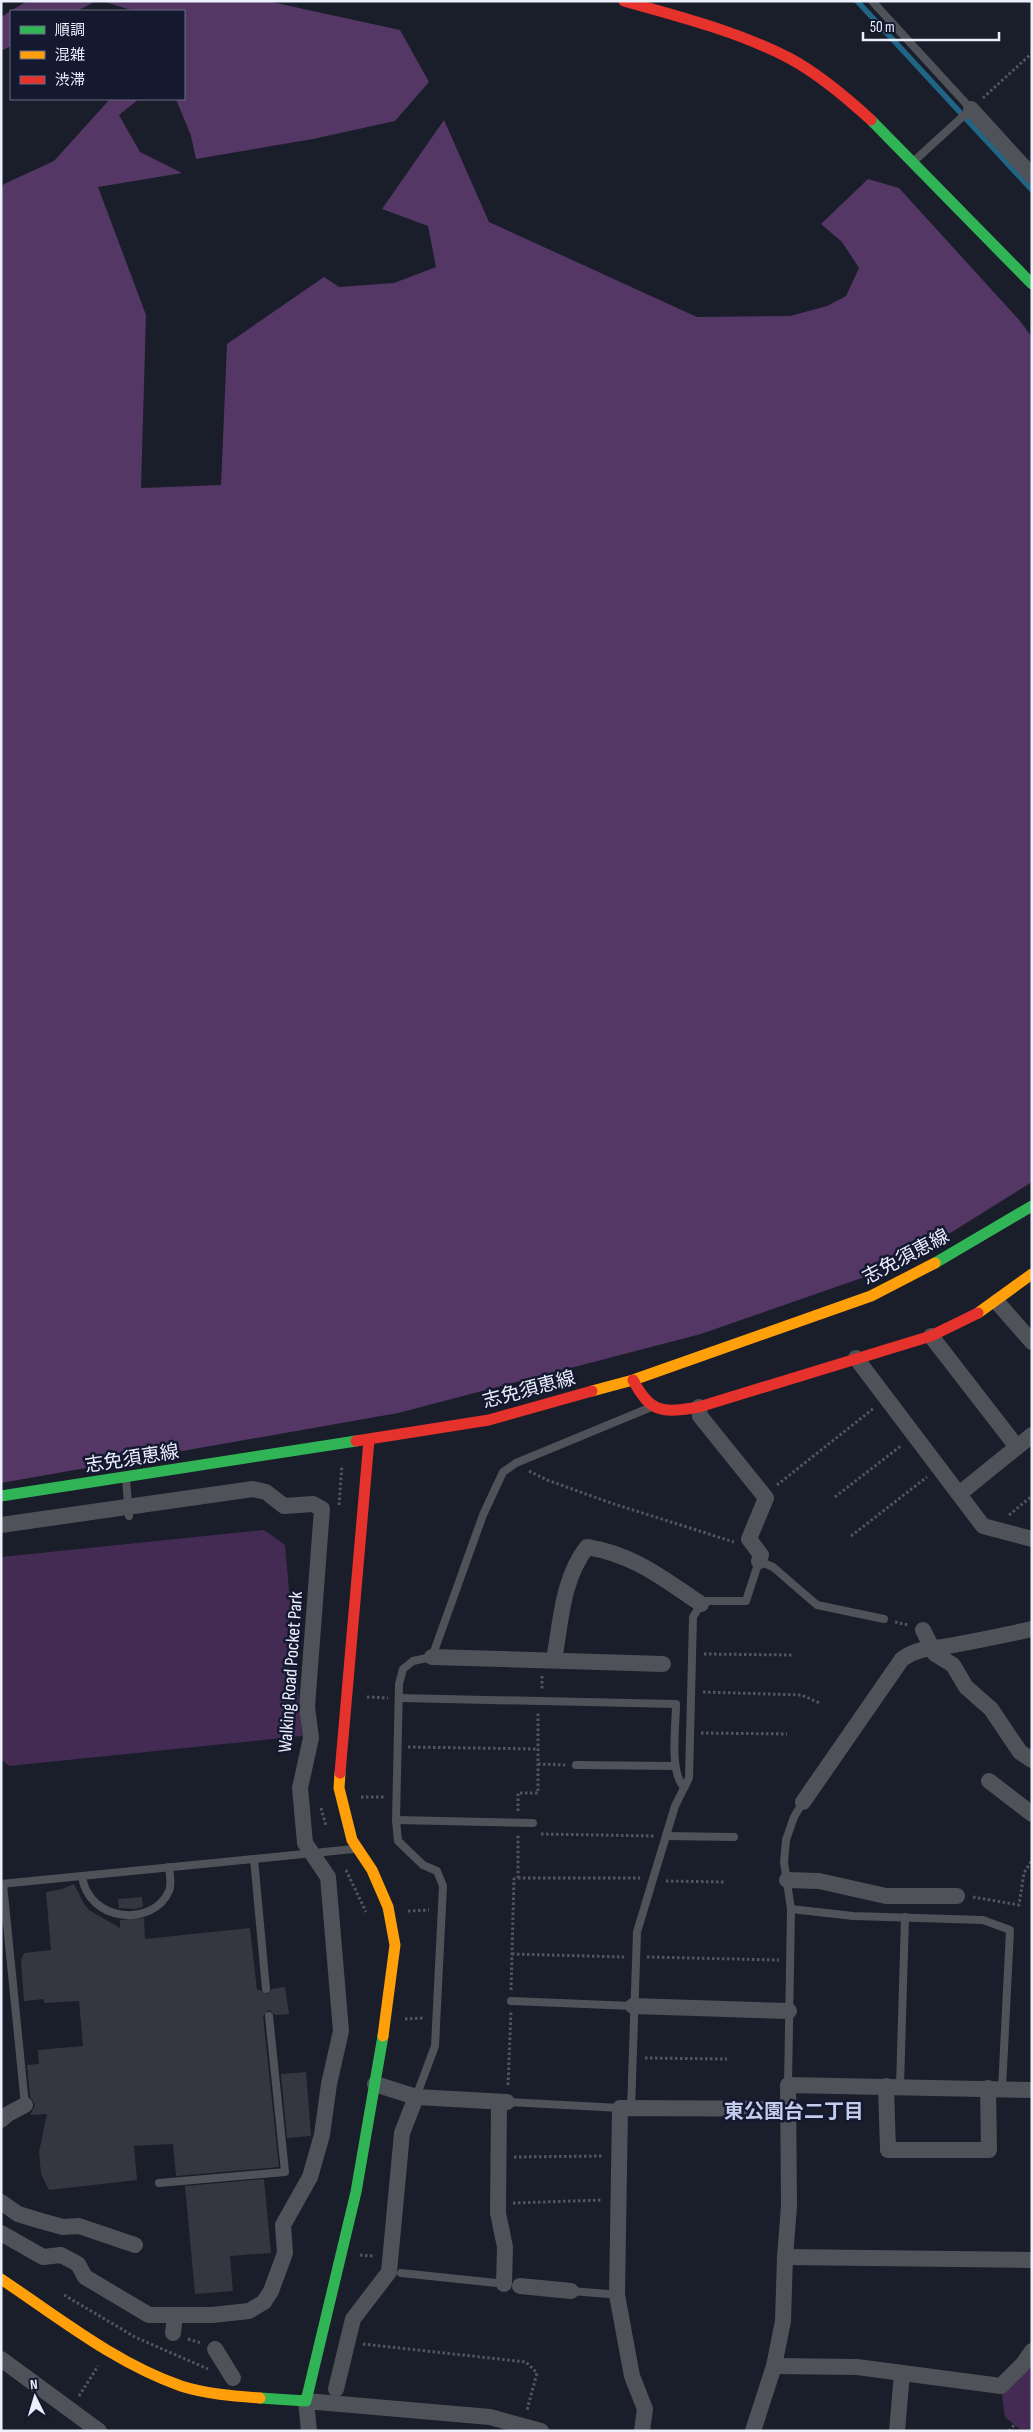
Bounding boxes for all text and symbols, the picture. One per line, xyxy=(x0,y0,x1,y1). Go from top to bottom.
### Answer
legend xyxy=(10,10,185,100)
scale bar xyxy=(863,10,999,42)
text: 50 m xyxy=(870,18,895,37)
text: 順調 xyxy=(55,21,85,40)
text: 混雑 xyxy=(55,46,85,65)
text: 渋滞 xyxy=(55,71,85,90)
street label: 志免須恵線 xyxy=(859,1225,953,1289)
street label: 志免須恵線 xyxy=(480,1367,578,1413)
street label: 志免須恵線 xyxy=(83,1440,181,1478)
street label: Walking Road Pocket Park xyxy=(274,1590,308,1753)
district label: 東公園台二丁目 xyxy=(724,2100,864,2124)
north arrow xyxy=(10,2372,60,2422)
text: N xyxy=(29,2376,38,2393)

